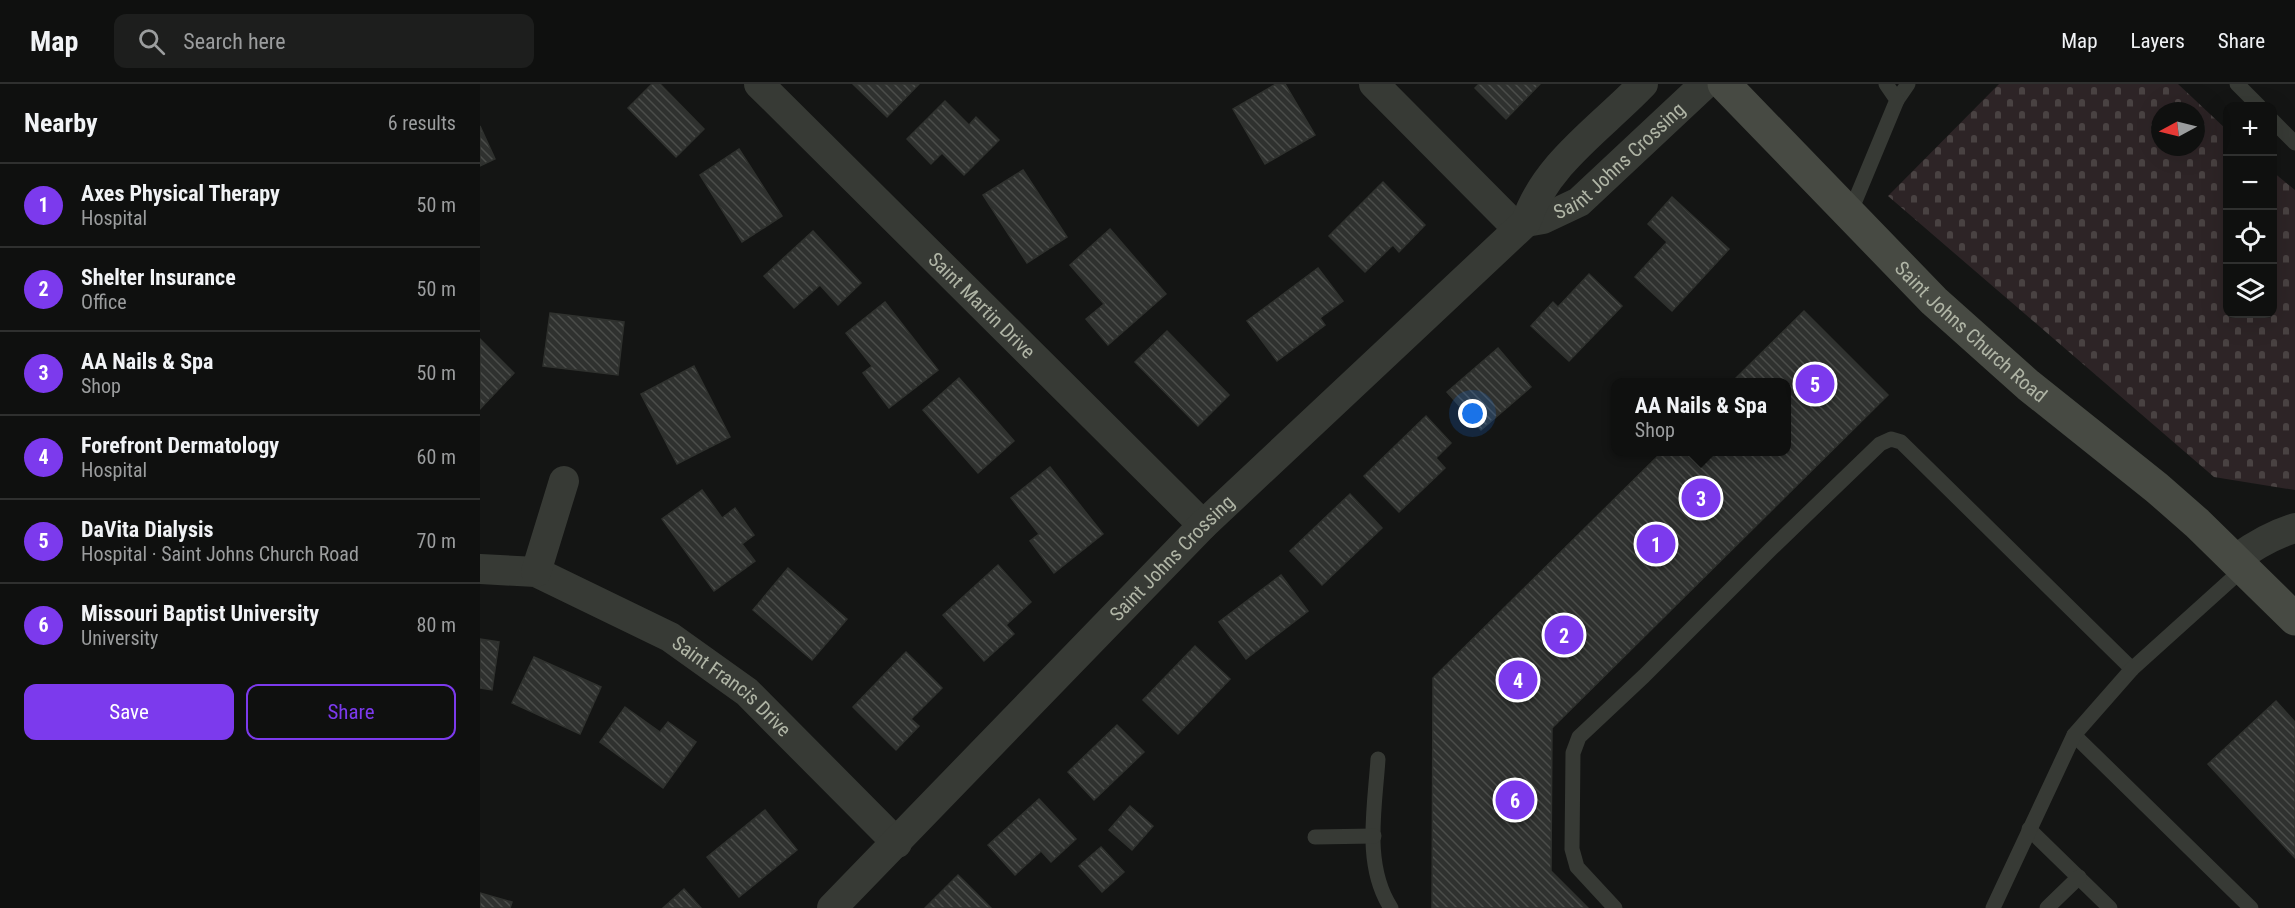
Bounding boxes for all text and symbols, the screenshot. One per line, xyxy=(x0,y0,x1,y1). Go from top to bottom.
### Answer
search box xyxy=(114,14,534,68)
text: Map xyxy=(30,25,78,58)
icon: search xyxy=(135,25,168,58)
text: Search here xyxy=(183,29,286,54)
text: Map xyxy=(2061,29,2098,53)
text: Layers xyxy=(2131,29,2185,53)
text: Share xyxy=(2218,29,2265,53)
street label: Saint Johns Crossing xyxy=(1550,97,1690,224)
north arrow xyxy=(2151,102,2205,156)
map controls xyxy=(2223,102,2277,318)
button: + xyxy=(2223,102,2277,156)
text: Nearby xyxy=(24,108,98,138)
text: 6 results xyxy=(388,111,456,135)
button: − xyxy=(2223,156,2277,210)
text: Axes Physical Therapy xyxy=(81,181,280,206)
text: 1 xyxy=(38,193,49,217)
text: 50 m xyxy=(417,193,456,217)
text: Hospital xyxy=(81,206,147,230)
button: locate xyxy=(2223,210,2277,264)
street label: Saint Martin Drive xyxy=(923,247,1040,363)
street label: Saint Johns Church Road xyxy=(1890,256,2052,407)
button: layers xyxy=(2223,264,2277,318)
text: Shelter Insurance xyxy=(81,265,236,290)
text: 2 xyxy=(38,277,49,301)
text: 50 m xyxy=(417,277,456,301)
text: Office xyxy=(81,290,127,314)
text: AA Nails & Spa xyxy=(81,349,213,374)
text: 3 xyxy=(38,361,49,385)
text: 50 m xyxy=(417,361,456,385)
pin: 5 xyxy=(1796,362,1834,406)
text: Shop xyxy=(81,374,121,398)
popup xyxy=(1611,378,1791,456)
text: AA Nails & Spa xyxy=(1635,393,1767,418)
your location xyxy=(1458,399,1487,428)
text: Shop xyxy=(1635,418,1675,442)
text: Forefront Dermatology xyxy=(81,433,279,458)
text: 4 xyxy=(38,445,49,469)
text: 60 m xyxy=(417,445,456,469)
text: Hospital xyxy=(81,458,147,482)
pin: 3 xyxy=(1682,476,1720,520)
street label: Saint Johns Crossing xyxy=(1105,490,1239,626)
text: DaVita Dialysis xyxy=(81,517,213,542)
pin: 1 xyxy=(1636,522,1676,566)
text: 5 xyxy=(38,529,49,553)
text: 70 m xyxy=(417,529,456,553)
text: Hospital · Saint Johns Church Road xyxy=(81,542,359,566)
text: Missouri Baptist University xyxy=(81,601,319,626)
pin: 2 xyxy=(1544,612,1584,658)
text: 6 xyxy=(38,613,49,637)
text: 80 m xyxy=(417,613,456,637)
text: University xyxy=(81,626,158,650)
street label: Saint Francis Drive xyxy=(668,631,796,741)
pin: 4 xyxy=(1498,658,1538,702)
button: Save xyxy=(24,684,234,740)
button: Share xyxy=(246,684,456,740)
pin: 6 xyxy=(1496,778,1534,822)

